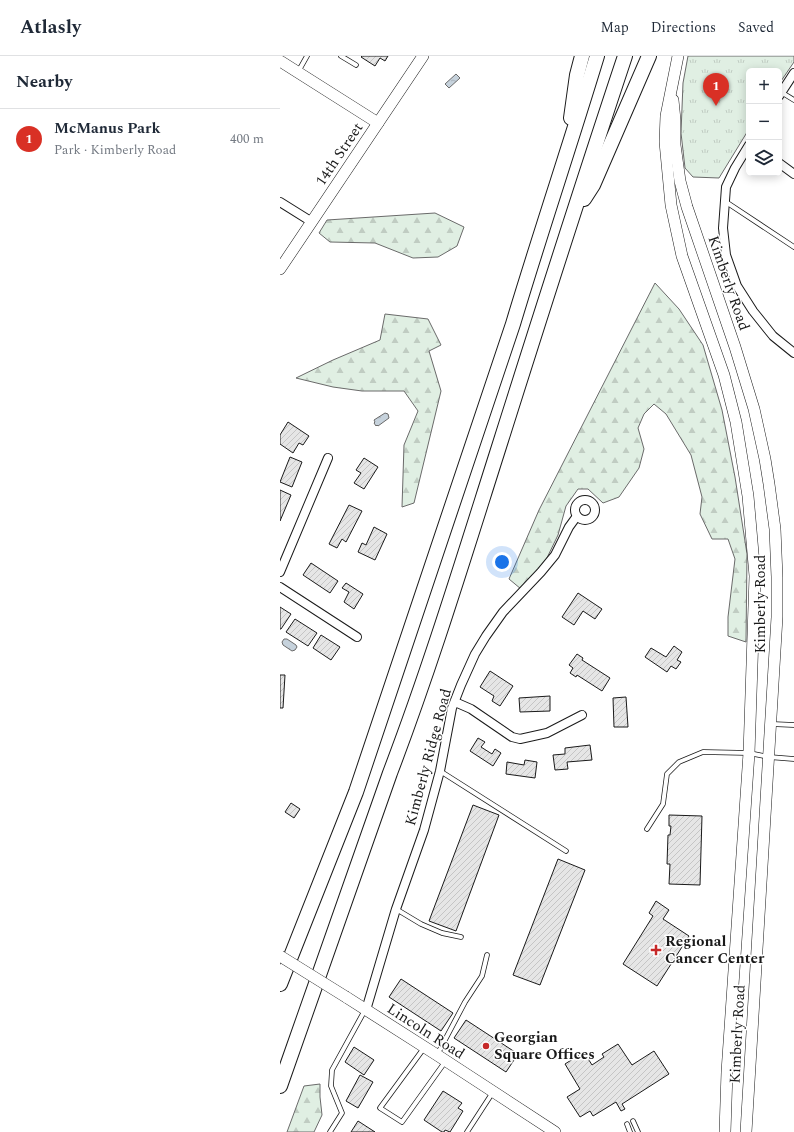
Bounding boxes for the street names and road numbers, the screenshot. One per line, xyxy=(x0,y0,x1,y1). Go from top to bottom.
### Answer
street label: 14th Street xyxy=(310,118,369,191)
street label: Kimberly Road xyxy=(702,233,756,334)
street label: Kimberly Road xyxy=(749,555,772,653)
street label: Kimberly Ridge Road xyxy=(399,686,458,828)
street label: Kimberly Road xyxy=(723,984,752,1084)
street label: Lincoln Road xyxy=(382,998,469,1065)

